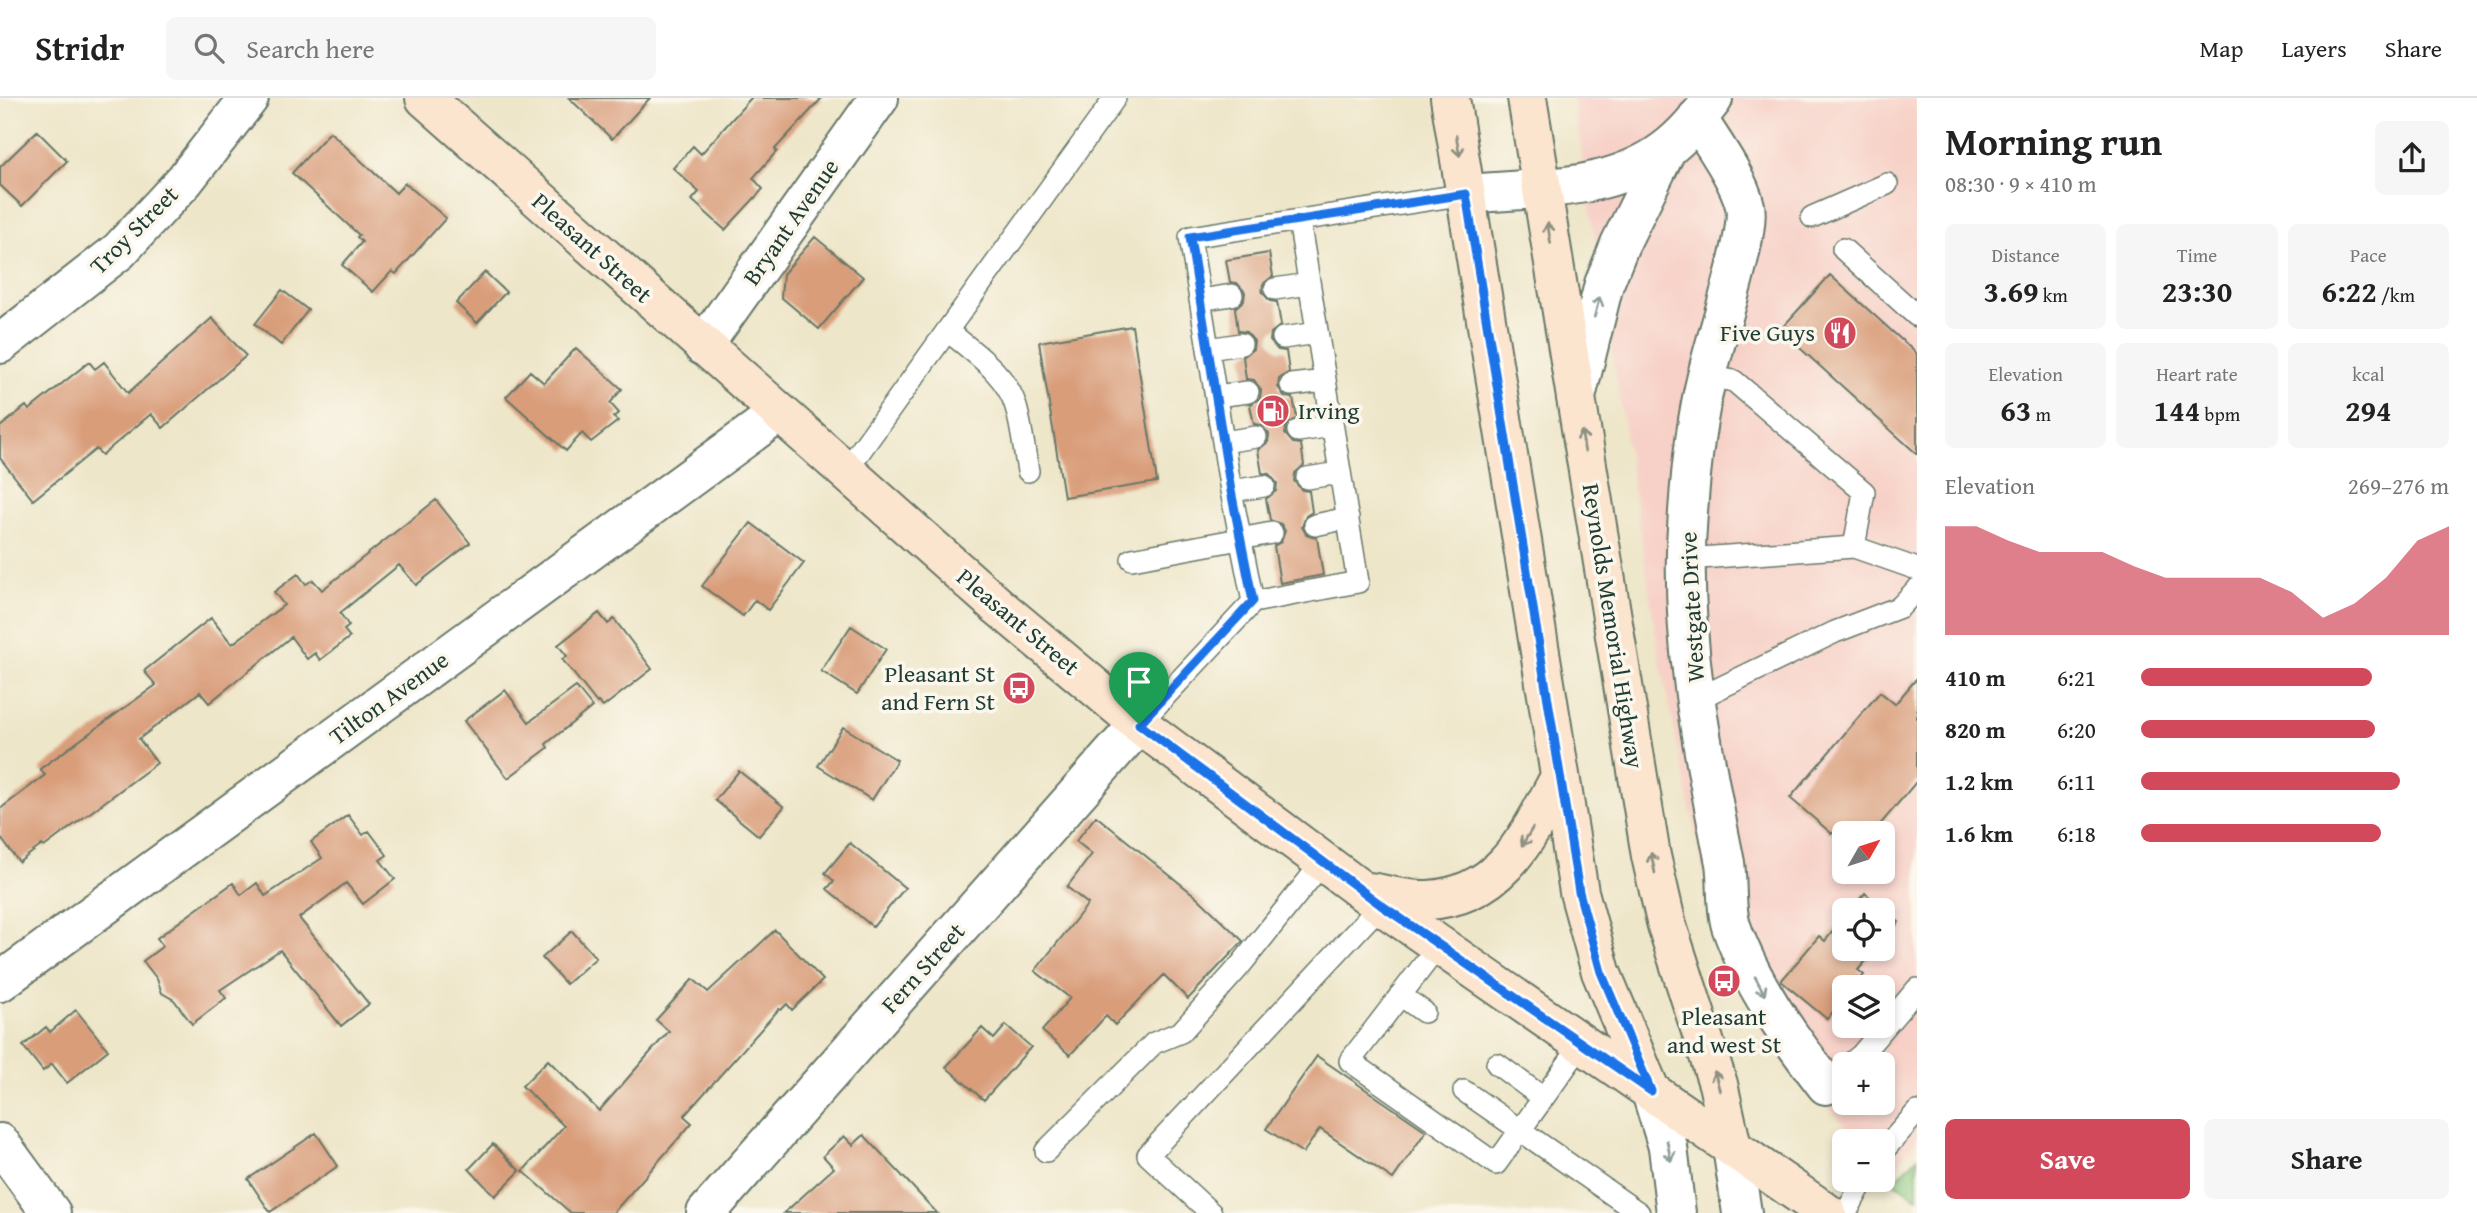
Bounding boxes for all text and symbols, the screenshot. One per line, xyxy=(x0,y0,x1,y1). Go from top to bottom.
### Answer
search box xyxy=(166,17,656,80)
text: Stridr xyxy=(35,24,124,72)
icon: search xyxy=(190,29,228,67)
text: Search here xyxy=(246,29,375,68)
text: Map xyxy=(2200,31,2243,66)
text: Layers xyxy=(2281,31,2347,66)
text: Share xyxy=(2385,31,2442,66)
text: Morning run xyxy=(1945,113,2162,169)
button: share xyxy=(2375,121,2449,195)
one-way arrow xyxy=(1452,134,1465,157)
street label: Bryant Avenue xyxy=(734,151,847,292)
text: 08:30 · 9 × 410 m xyxy=(1945,167,2097,200)
street label: Troy Street xyxy=(81,177,186,282)
street label: Pleasant Street xyxy=(524,184,661,312)
one-way arrow xyxy=(1542,222,1555,245)
text: Distance xyxy=(1992,241,2060,269)
text: Time xyxy=(2177,241,2217,269)
text: Pace xyxy=(2350,241,2387,269)
text: 3.69 xyxy=(1983,269,2039,313)
text: 23:30 xyxy=(2162,269,2232,313)
text: 6:22 xyxy=(2322,269,2377,313)
text: km xyxy=(2039,281,2068,309)
text: /km xyxy=(2377,281,2415,309)
one-way arrow xyxy=(1592,296,1605,318)
restaurant icon: Five Guys xyxy=(1821,314,1859,352)
place label: Five Guys xyxy=(1720,315,1815,350)
text: Elevation xyxy=(1988,360,2063,388)
text: Heart rate xyxy=(2156,360,2238,388)
text: kcal xyxy=(2352,360,2385,388)
text: 63 xyxy=(2000,388,2031,432)
text: 144 xyxy=(2154,388,2200,432)
text: 294 xyxy=(2345,388,2392,432)
fuel station icon: Irving xyxy=(1254,392,1292,430)
place label: Irving xyxy=(1298,393,1359,428)
text: m xyxy=(2031,400,2051,428)
text: bpm xyxy=(2200,400,2240,428)
one-way arrow xyxy=(1576,430,1589,453)
text: Elevation xyxy=(1945,469,2035,502)
text: 269–276 m xyxy=(2348,469,2449,502)
street label: Reynolds Memorial Highway xyxy=(1574,481,1653,771)
street label: Westgate Drive xyxy=(1670,531,1713,683)
street label: Pleasant Street xyxy=(949,560,1088,684)
street label: Tilton Avenue xyxy=(322,642,456,753)
pin xyxy=(1109,652,1169,724)
place label: Pleasant St and Fern St xyxy=(881,656,996,719)
text: 410 m xyxy=(1945,661,2006,694)
text: 6:21 xyxy=(2057,661,2096,694)
icon: arrive xyxy=(1120,663,1158,701)
bus stop icon: Pleasant St and Fern St xyxy=(1000,669,1038,707)
text: 820 m xyxy=(1945,713,2006,746)
text: 6:20 xyxy=(2057,713,2096,746)
text: 1.2 km xyxy=(1945,765,2013,798)
text: 6:11 xyxy=(2057,765,2096,798)
text: 1.6 km xyxy=(1945,817,2013,850)
text: 6:18 xyxy=(2057,817,2096,850)
north arrow xyxy=(1832,821,1895,884)
map controls xyxy=(1832,821,1895,1192)
one-way arrow xyxy=(1520,827,1534,847)
one-way arrow xyxy=(1645,852,1659,875)
button: locate xyxy=(1832,898,1895,961)
street label: Fern Street xyxy=(872,914,973,1021)
bus stop icon: Pleasant and west St xyxy=(1705,962,1743,1000)
one-way arrow xyxy=(1754,975,1767,996)
button: layers xyxy=(1832,975,1895,1038)
place label: Pleasant and west St xyxy=(1667,999,1782,1062)
button: + xyxy=(1832,1052,1895,1115)
one-way arrow xyxy=(1709,1070,1722,1092)
button: Save xyxy=(1945,1119,2190,1199)
button: Share xyxy=(2204,1119,2449,1199)
button: − xyxy=(1832,1129,1895,1192)
one-way arrow xyxy=(1662,1139,1676,1162)

